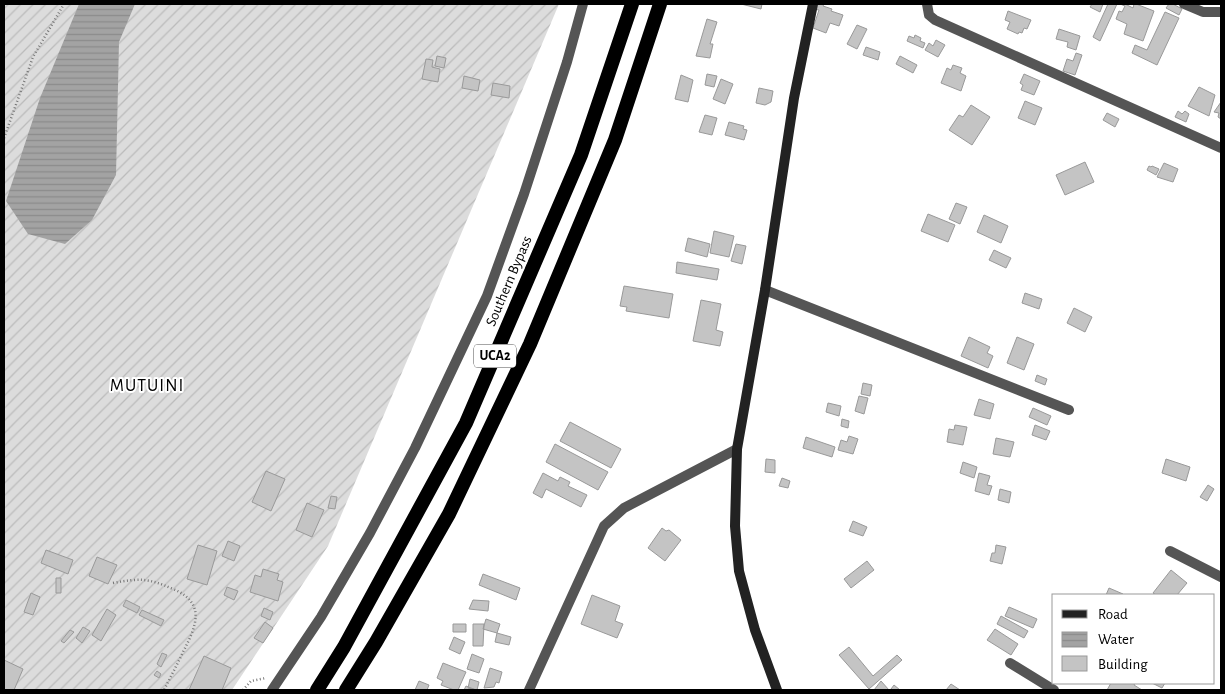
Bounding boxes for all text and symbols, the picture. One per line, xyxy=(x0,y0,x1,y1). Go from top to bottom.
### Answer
street label: Southern Bypass xyxy=(483,234,535,328)
road number: UCA2 xyxy=(474,344,516,368)
district label: MUTUINI xyxy=(110,377,184,395)
legend xyxy=(1052,594,1215,684)
text: Road xyxy=(1098,607,1128,622)
text: Water xyxy=(1098,632,1134,647)
text: Building xyxy=(1098,657,1148,672)

